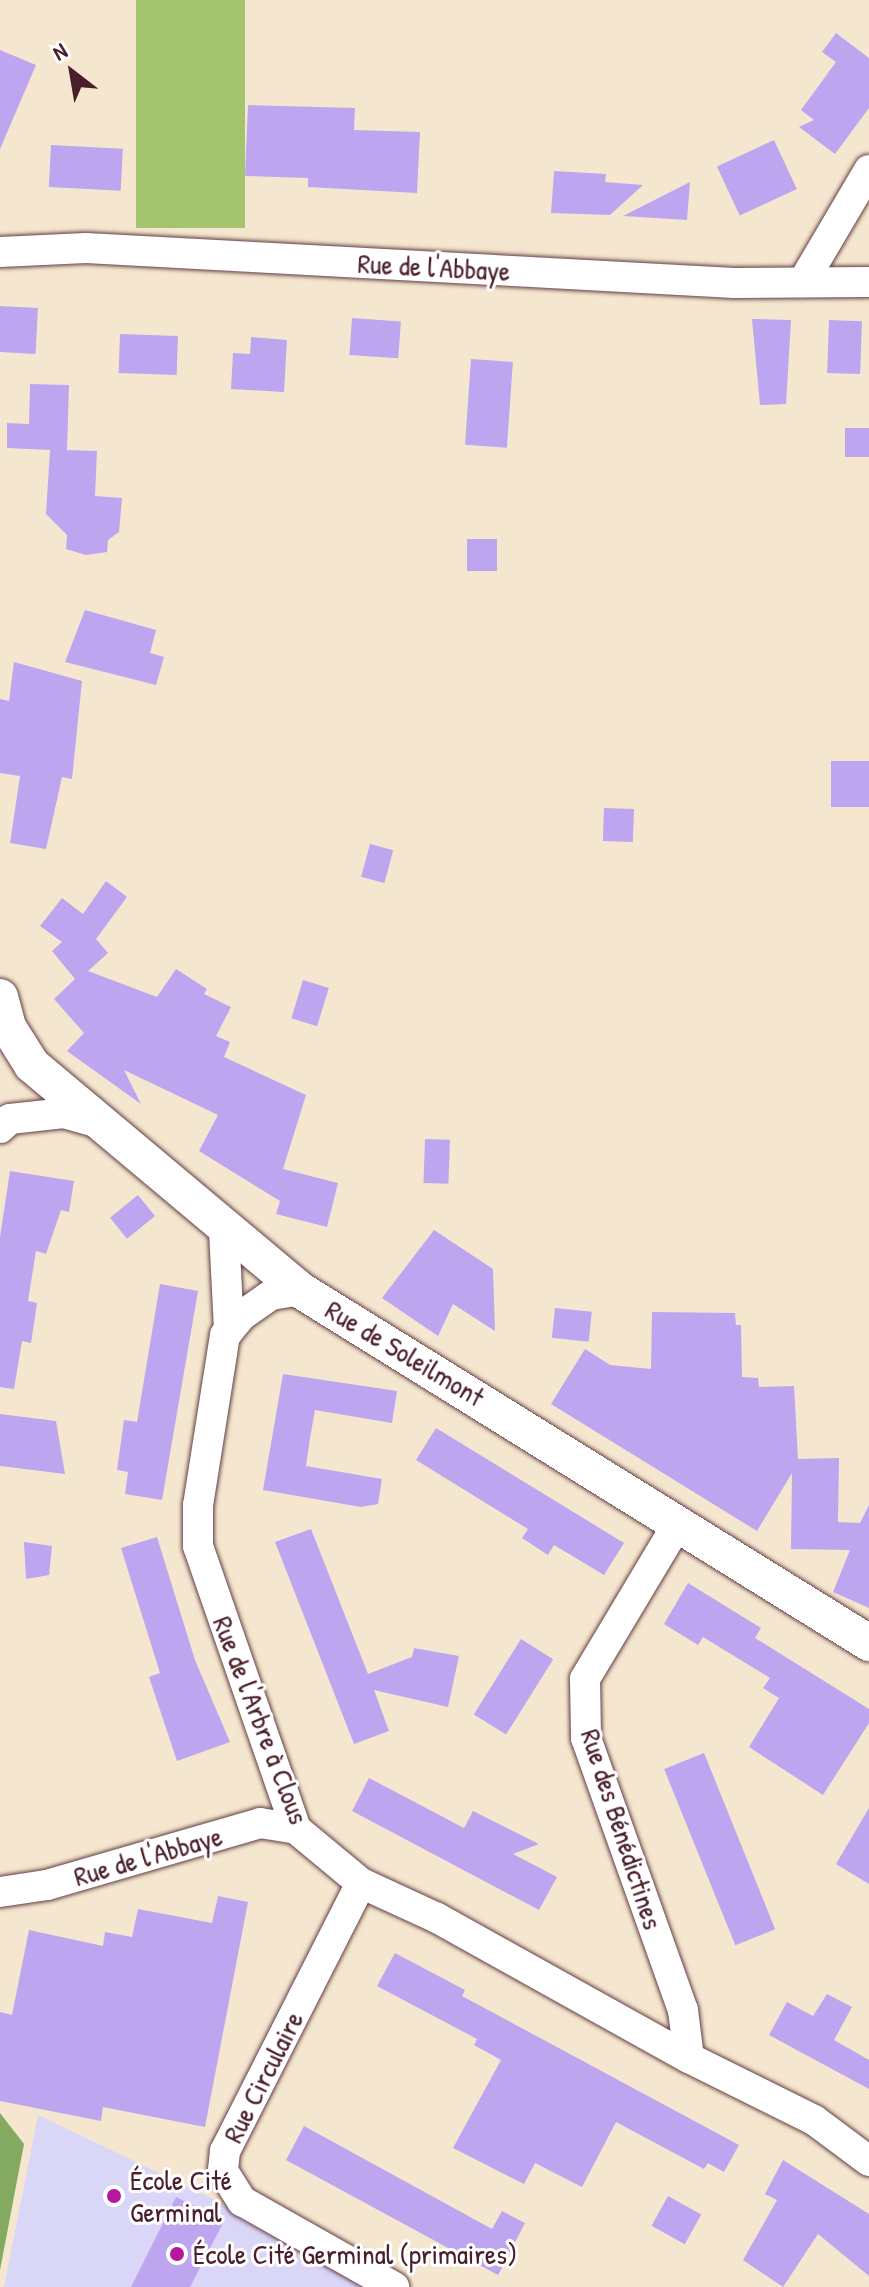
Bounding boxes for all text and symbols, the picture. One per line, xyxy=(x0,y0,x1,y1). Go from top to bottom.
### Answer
north arrow xyxy=(32,32,112,112)
text: N xyxy=(47,36,72,67)
street label: Rue de l'Abbaye xyxy=(357,246,511,288)
street label: Rue de Soleilmont xyxy=(320,1292,490,1414)
street label: Rue de l'Arbre à Clous xyxy=(206,1611,316,1829)
street label: Rue des Bénédictines xyxy=(574,1725,670,1933)
street label: Rue de l'Abbaye xyxy=(70,1819,226,1893)
street label: Rue Circulaire xyxy=(216,2006,310,2148)
place label: École Cité Germinal xyxy=(130,2163,232,2229)
marker: École Cité Germinal xyxy=(105,2187,123,2205)
place label: École Cité Germinal (primaires) xyxy=(193,2237,517,2271)
marker: École Cité Germinal (primaires) xyxy=(168,2245,186,2263)

